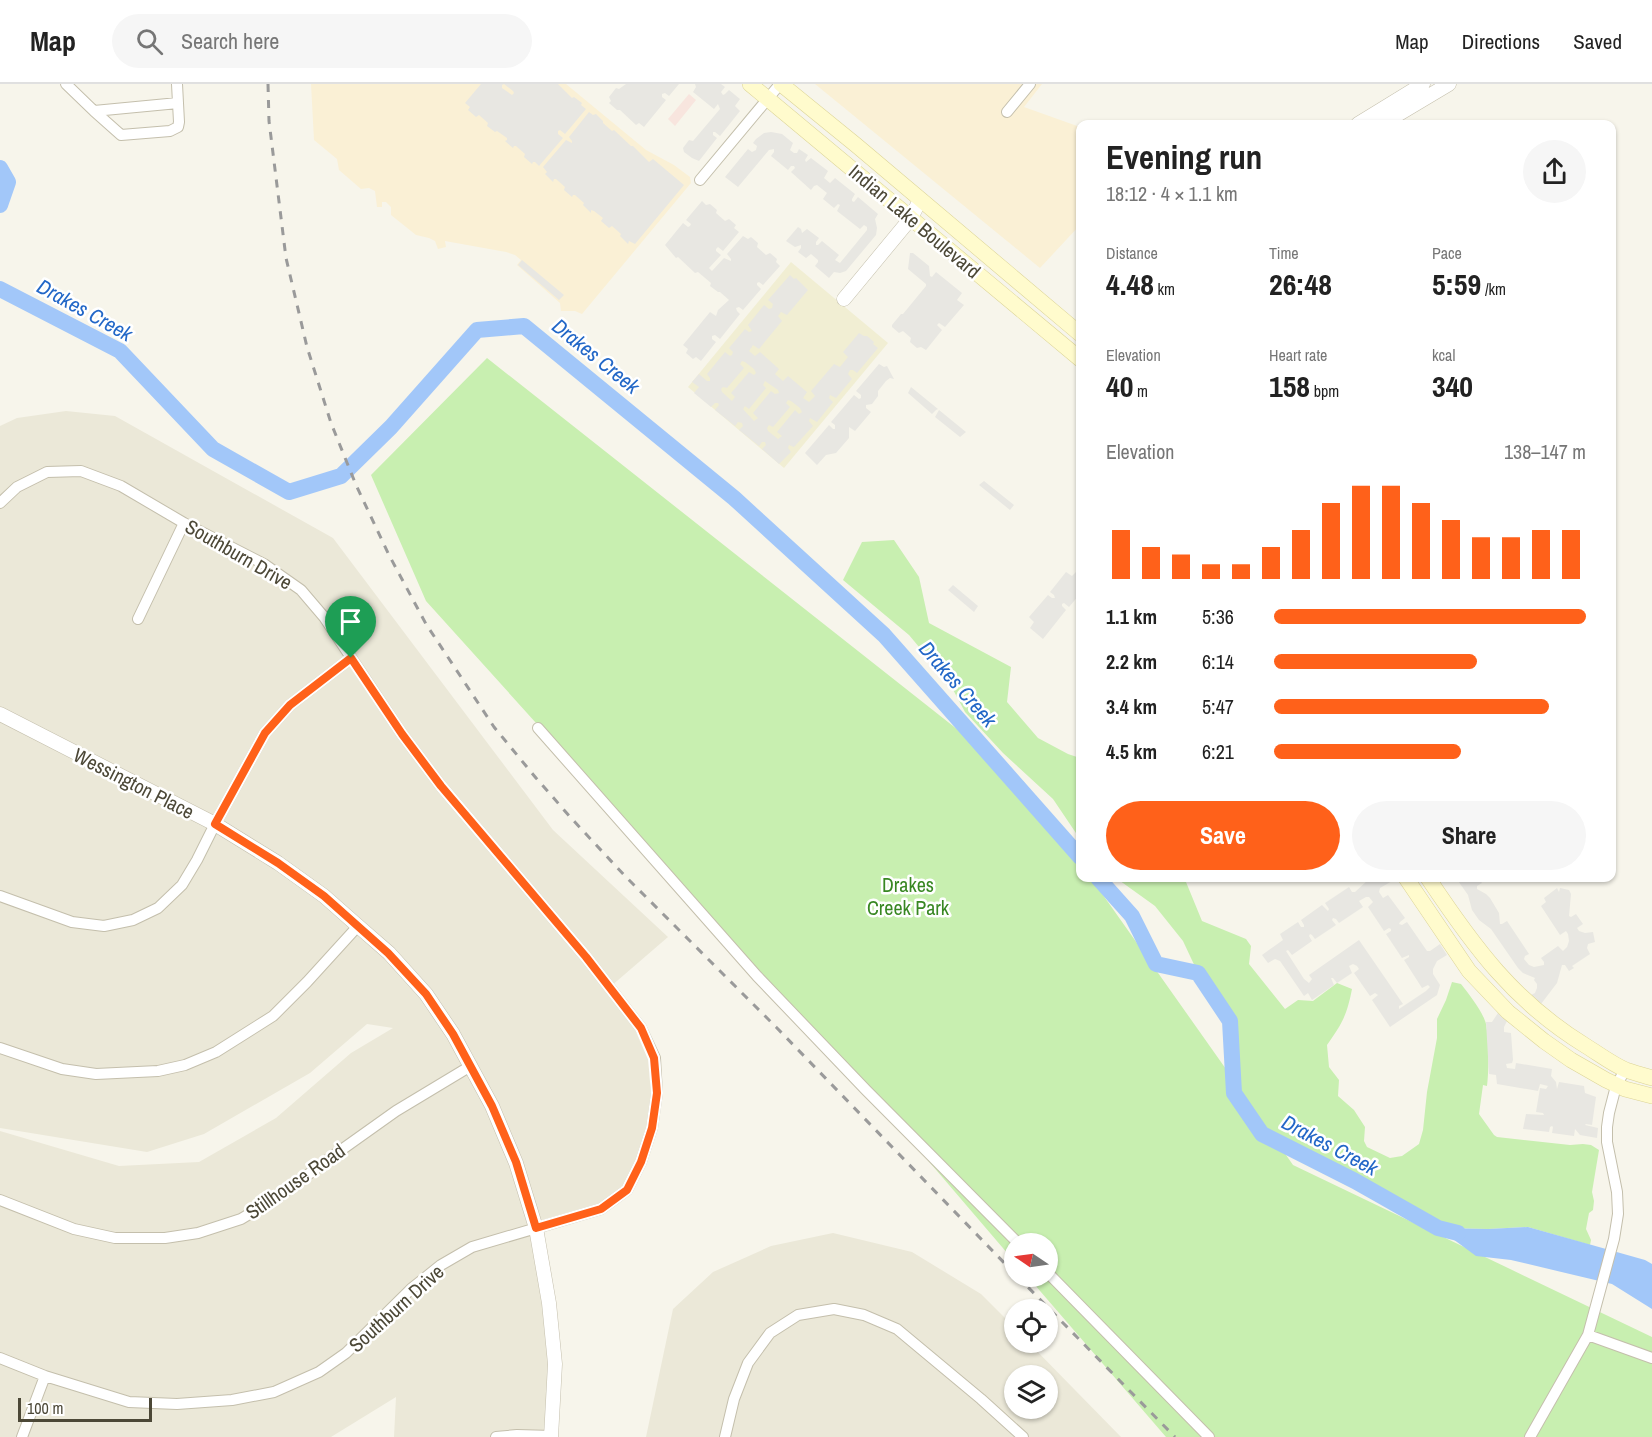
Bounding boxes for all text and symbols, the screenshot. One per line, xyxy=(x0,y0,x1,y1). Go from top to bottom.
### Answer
search box xyxy=(112,14,532,68)
text: Map xyxy=(30,22,76,60)
icon: search xyxy=(133,25,166,58)
text: Search here xyxy=(181,26,279,56)
text: Map xyxy=(1395,27,1429,56)
text: Directions xyxy=(1462,27,1540,56)
text: Saved xyxy=(1573,27,1622,56)
text: Evening run xyxy=(1106,135,1262,179)
button: share xyxy=(1523,140,1586,203)
street label: Indian Lake Boulevard xyxy=(843,158,987,284)
text: 18:12 · 4 × 1.1 km xyxy=(1106,180,1238,207)
text: Distance xyxy=(1106,242,1158,264)
text: Time xyxy=(1269,242,1299,264)
text: Pace xyxy=(1432,242,1462,264)
text: 4.48 xyxy=(1106,264,1154,304)
text: 26:48 xyxy=(1269,264,1332,304)
text: 5:59 xyxy=(1432,264,1481,304)
water label: Drakes Creek xyxy=(32,272,139,349)
text: km xyxy=(1154,278,1175,300)
text: /km xyxy=(1481,278,1506,300)
water label: Drakes Creek xyxy=(546,312,647,401)
text: Elevation xyxy=(1106,344,1161,366)
text: Heart rate xyxy=(1269,344,1327,366)
text: kcal xyxy=(1432,344,1455,366)
text: 40 xyxy=(1106,366,1133,406)
text: 158 xyxy=(1269,366,1310,406)
text: 340 xyxy=(1432,366,1473,406)
text: m xyxy=(1133,380,1148,402)
text: bpm xyxy=(1310,380,1339,402)
text: Elevation xyxy=(1106,438,1174,465)
text: 138–147 m xyxy=(1504,438,1586,465)
street label: Southburn Drive xyxy=(181,512,297,596)
pin xyxy=(325,596,376,658)
text: 1.1 km xyxy=(1106,603,1157,630)
text: 5:36 xyxy=(1202,603,1234,630)
icon: arrive xyxy=(334,605,367,638)
water label: Drakes Creek xyxy=(913,635,1004,734)
text: 2.2 km xyxy=(1106,648,1157,675)
text: 6:14 xyxy=(1202,648,1234,675)
text: 3.4 km xyxy=(1106,693,1157,720)
text: 5:47 xyxy=(1202,693,1234,720)
text: 4.5 km xyxy=(1106,738,1157,765)
text: 6:21 xyxy=(1202,738,1234,765)
street label: Wessington Place xyxy=(69,741,199,825)
button: Save xyxy=(1106,801,1340,870)
button: Share xyxy=(1352,801,1586,870)
park label: Drakes Creek Park xyxy=(867,871,950,921)
water label: Drakes Creek xyxy=(1277,1107,1384,1183)
street label: Stillhouse Road xyxy=(240,1137,350,1225)
north arrow xyxy=(1004,1233,1058,1287)
map controls xyxy=(1004,1233,1058,1419)
street label: Southburn Drive xyxy=(343,1258,449,1358)
button: locate xyxy=(1004,1299,1058,1353)
button: layers xyxy=(1004,1365,1058,1419)
scale bar xyxy=(18,1395,152,1422)
text: 100 m xyxy=(27,1397,63,1419)

